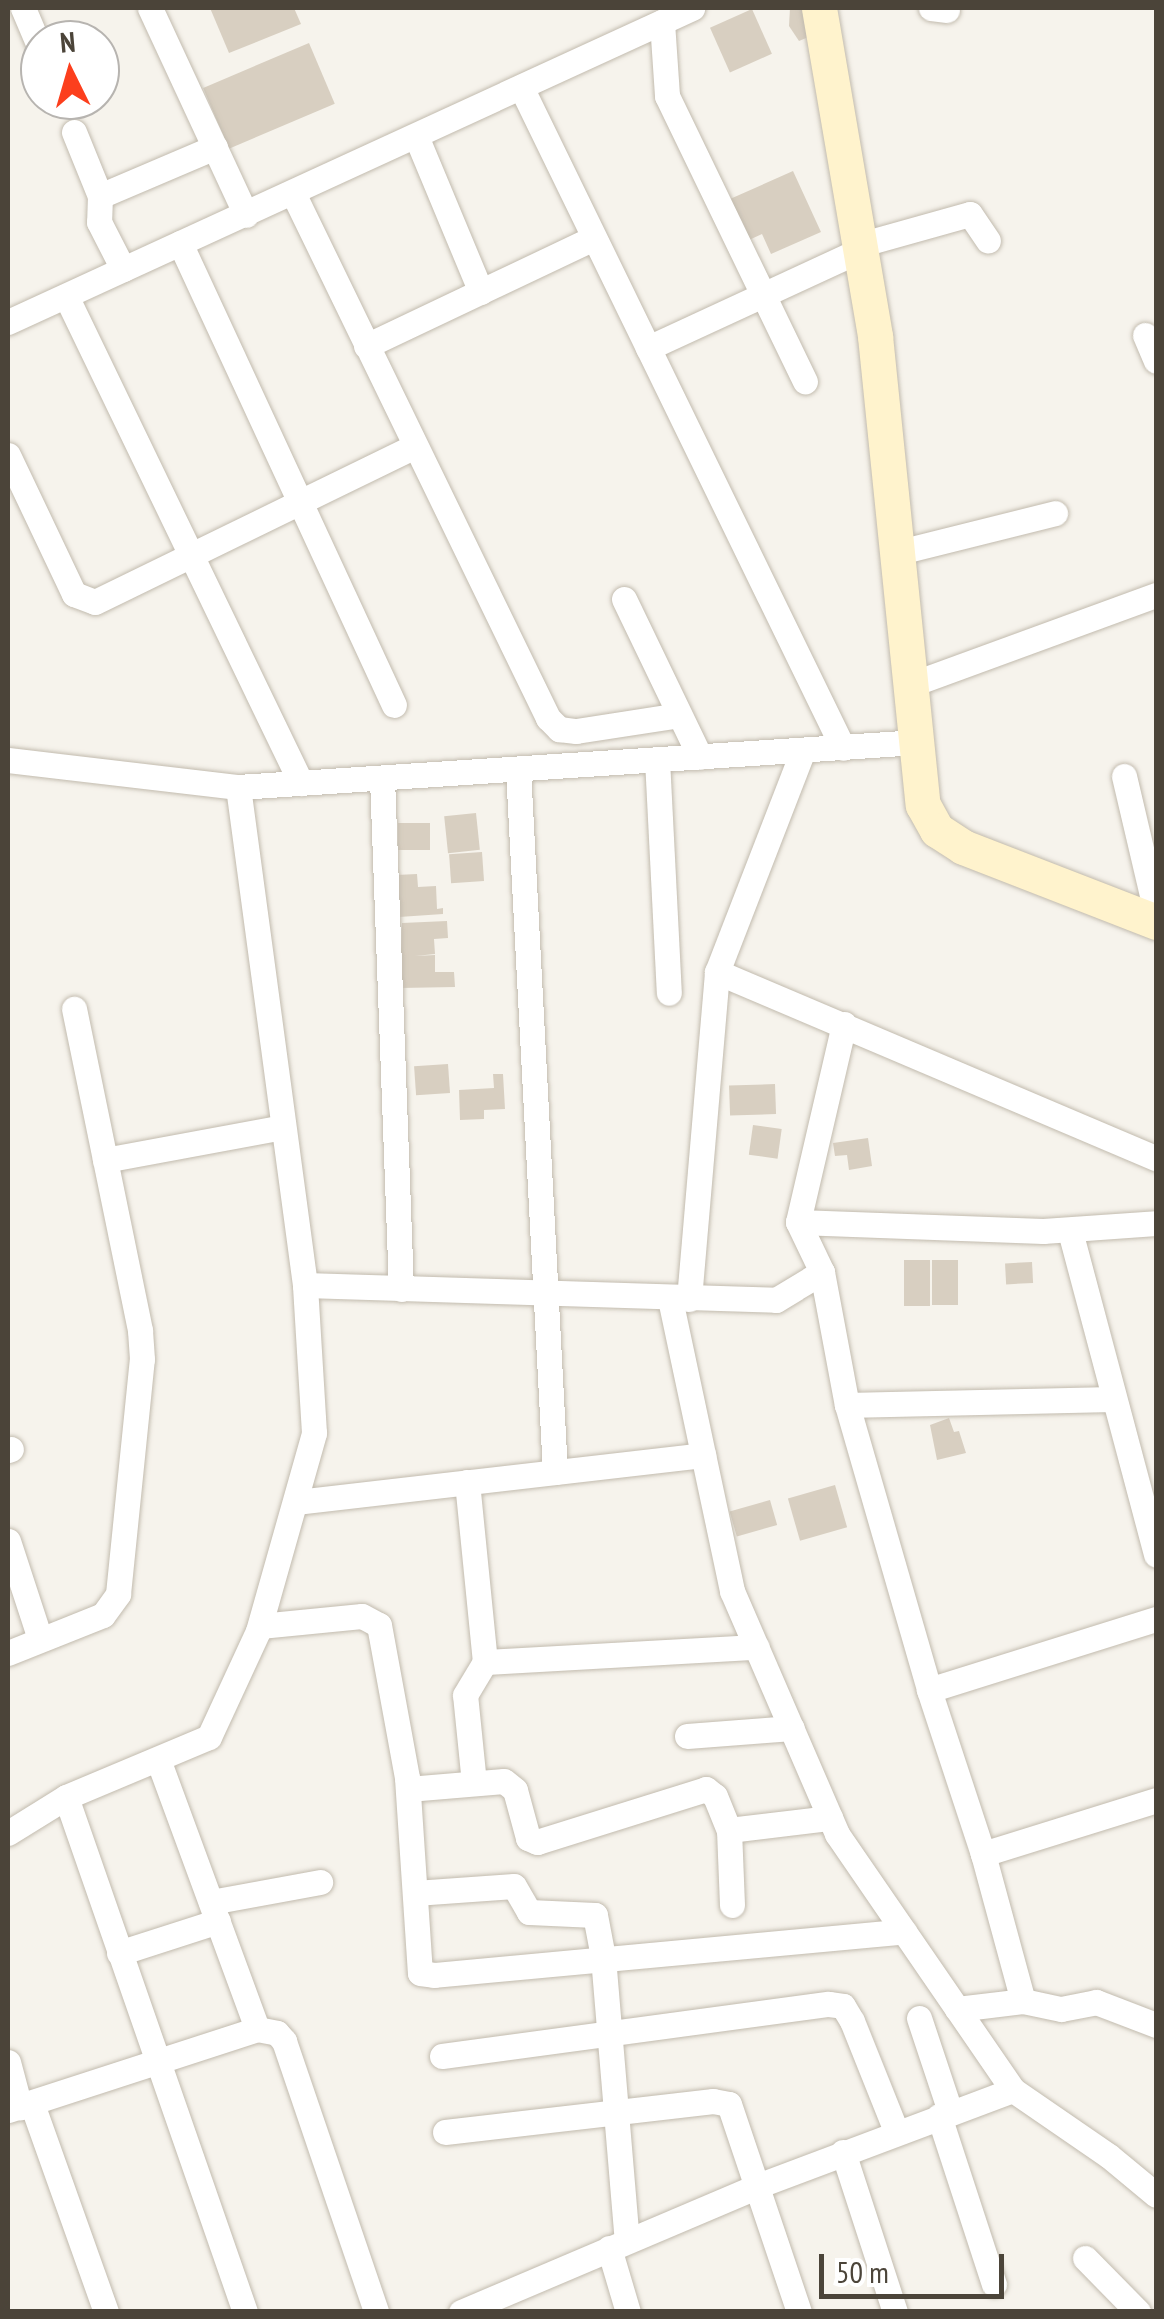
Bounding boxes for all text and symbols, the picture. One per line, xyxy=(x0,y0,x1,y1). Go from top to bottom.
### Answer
north arrow xyxy=(20,20,120,120)
text: N xyxy=(58,23,77,61)
scale bar xyxy=(824,2234,1009,2296)
text: 50 m xyxy=(836,2252,889,2291)

